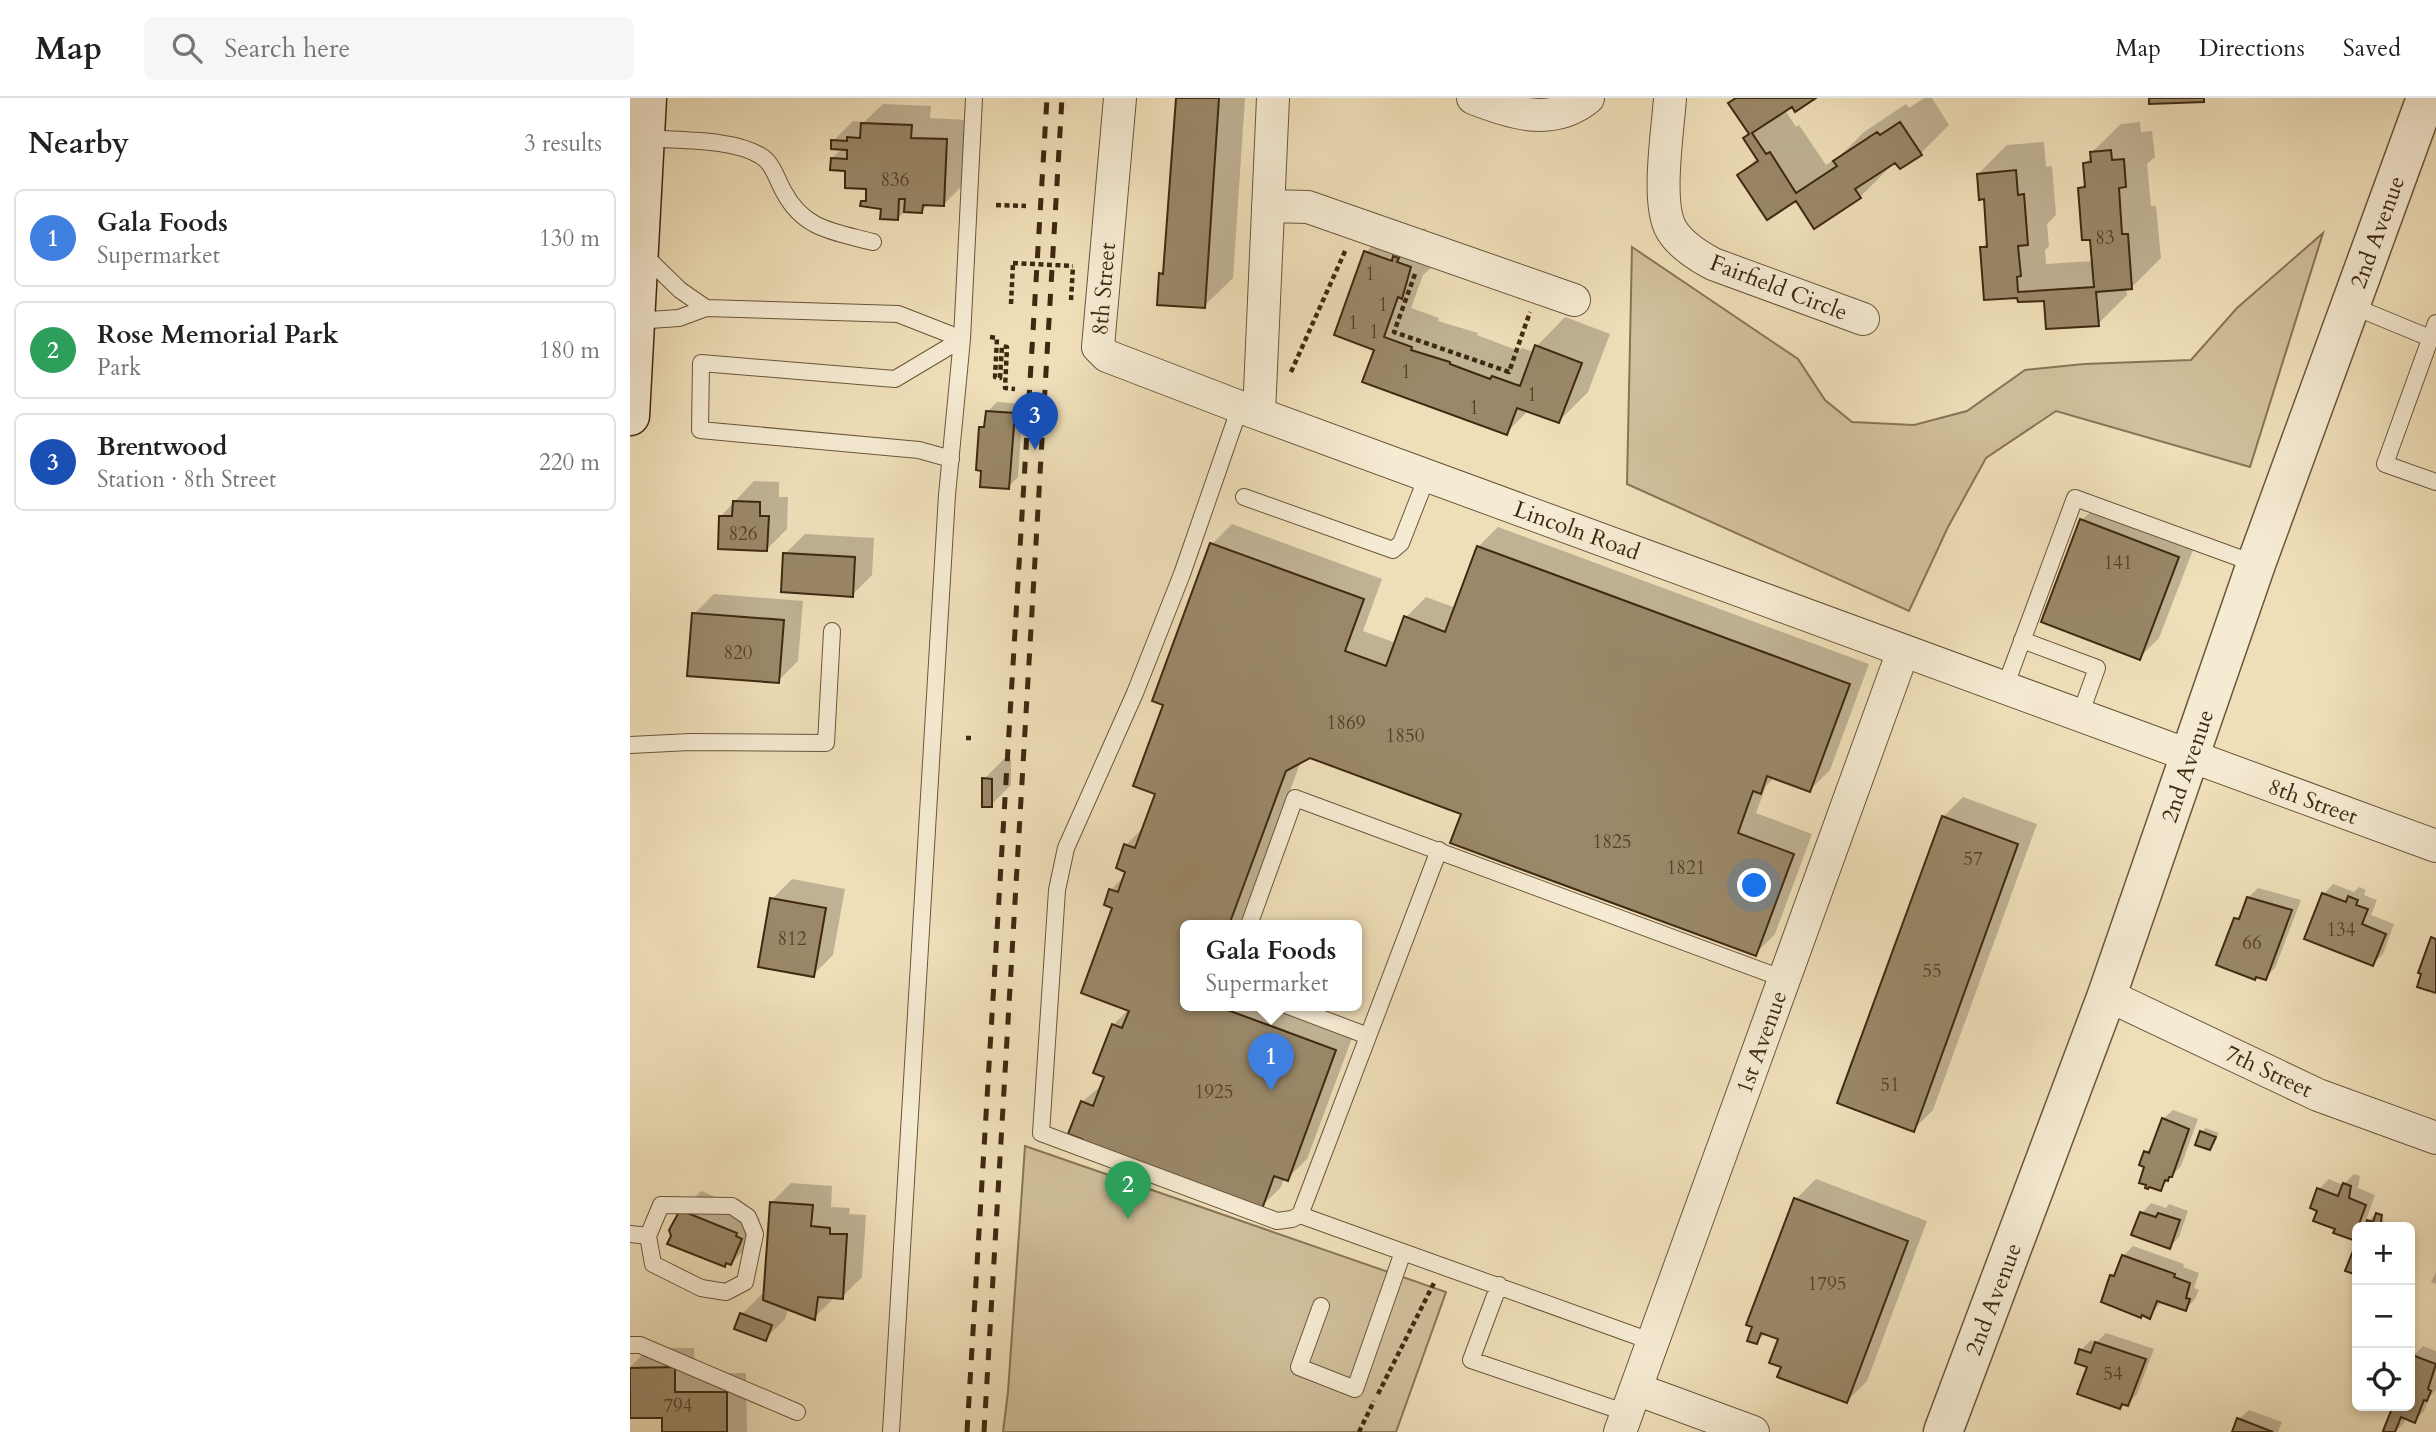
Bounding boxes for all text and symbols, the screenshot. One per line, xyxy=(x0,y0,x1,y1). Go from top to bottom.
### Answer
search box xyxy=(144,17,634,80)
text: Map xyxy=(35,26,102,71)
icon: search xyxy=(168,29,206,67)
text: Search here xyxy=(224,31,350,66)
text: Map xyxy=(2115,32,2161,65)
text: Directions xyxy=(2199,32,2305,65)
text: Saved xyxy=(2343,32,2401,65)
text: Nearby xyxy=(28,123,129,164)
text: 3 results xyxy=(524,128,602,159)
house number: 836 xyxy=(880,167,910,193)
street label: 2nd Avenue xyxy=(2343,171,2412,293)
text: Gala Foods xyxy=(97,205,228,240)
text: 1 xyxy=(47,223,59,254)
text: 130 m xyxy=(539,223,600,254)
house number: 83 xyxy=(2095,225,2115,251)
text: Supermarket xyxy=(97,240,220,271)
street label: 8th Street xyxy=(1084,241,1123,337)
street label: Fairfield Circle xyxy=(1706,247,1852,328)
house number: 1 xyxy=(1365,261,1375,287)
house number: 1 xyxy=(1378,292,1388,318)
house number: 1 xyxy=(1348,310,1358,336)
text: Rose Memorial Park xyxy=(97,317,339,352)
house number: 1 xyxy=(1369,319,1379,345)
text: 2 xyxy=(47,335,59,366)
text: 180 m xyxy=(539,335,600,366)
text: Park xyxy=(97,352,141,383)
house number: 1 xyxy=(1401,359,1411,385)
house number: 1 xyxy=(1527,382,1537,408)
pin: 3 xyxy=(1012,392,1058,450)
house number: 1 xyxy=(1469,395,1479,421)
text: Brentwood xyxy=(97,429,227,464)
text: 3 xyxy=(47,447,59,478)
text: 220 m xyxy=(539,447,600,478)
text: Station · 8th Street xyxy=(97,464,276,495)
street label: Lincoln Road xyxy=(1509,493,1645,568)
house number: 826 xyxy=(728,521,758,547)
house number: 141 xyxy=(2103,550,2133,576)
house number: 820 xyxy=(723,640,753,666)
street label: 2nd Avenue xyxy=(2154,705,2221,827)
house number: 1869 xyxy=(1327,710,1366,736)
house number: 1850 xyxy=(1386,723,1425,749)
street label: 8th Street xyxy=(2264,771,2362,832)
house number: 1825 xyxy=(1593,829,1631,855)
house number: 57 xyxy=(1963,846,1983,872)
house number: 1821 xyxy=(1667,855,1705,881)
your location xyxy=(1737,868,1771,902)
house number: 134 xyxy=(2326,917,2356,943)
popup xyxy=(1180,920,1362,1011)
house number: 812 xyxy=(777,926,807,952)
house number: 66 xyxy=(2242,930,2262,956)
text: Gala Foods xyxy=(1206,933,1336,968)
house number: 55 xyxy=(1922,958,1942,984)
text: Supermarket xyxy=(1206,968,1329,999)
street label: 1st Avenue xyxy=(1729,986,1794,1098)
pin: 1 xyxy=(1248,1033,1294,1091)
street label: 7th Street xyxy=(2220,1038,2318,1105)
house number: 51 xyxy=(1880,1072,1900,1098)
house number: 1925 xyxy=(1195,1079,1233,1105)
pin: 2 xyxy=(1105,1161,1151,1219)
map controls xyxy=(2352,1222,2415,1411)
button: + xyxy=(2352,1222,2415,1285)
street label: 2nd Avenue xyxy=(1958,1239,2029,1360)
house number: 1795 xyxy=(1808,1271,1846,1297)
button: − xyxy=(2352,1285,2415,1348)
button: locate xyxy=(2352,1348,2415,1411)
house number: 54 xyxy=(2103,1361,2123,1387)
house number: 794 xyxy=(663,1393,693,1419)

